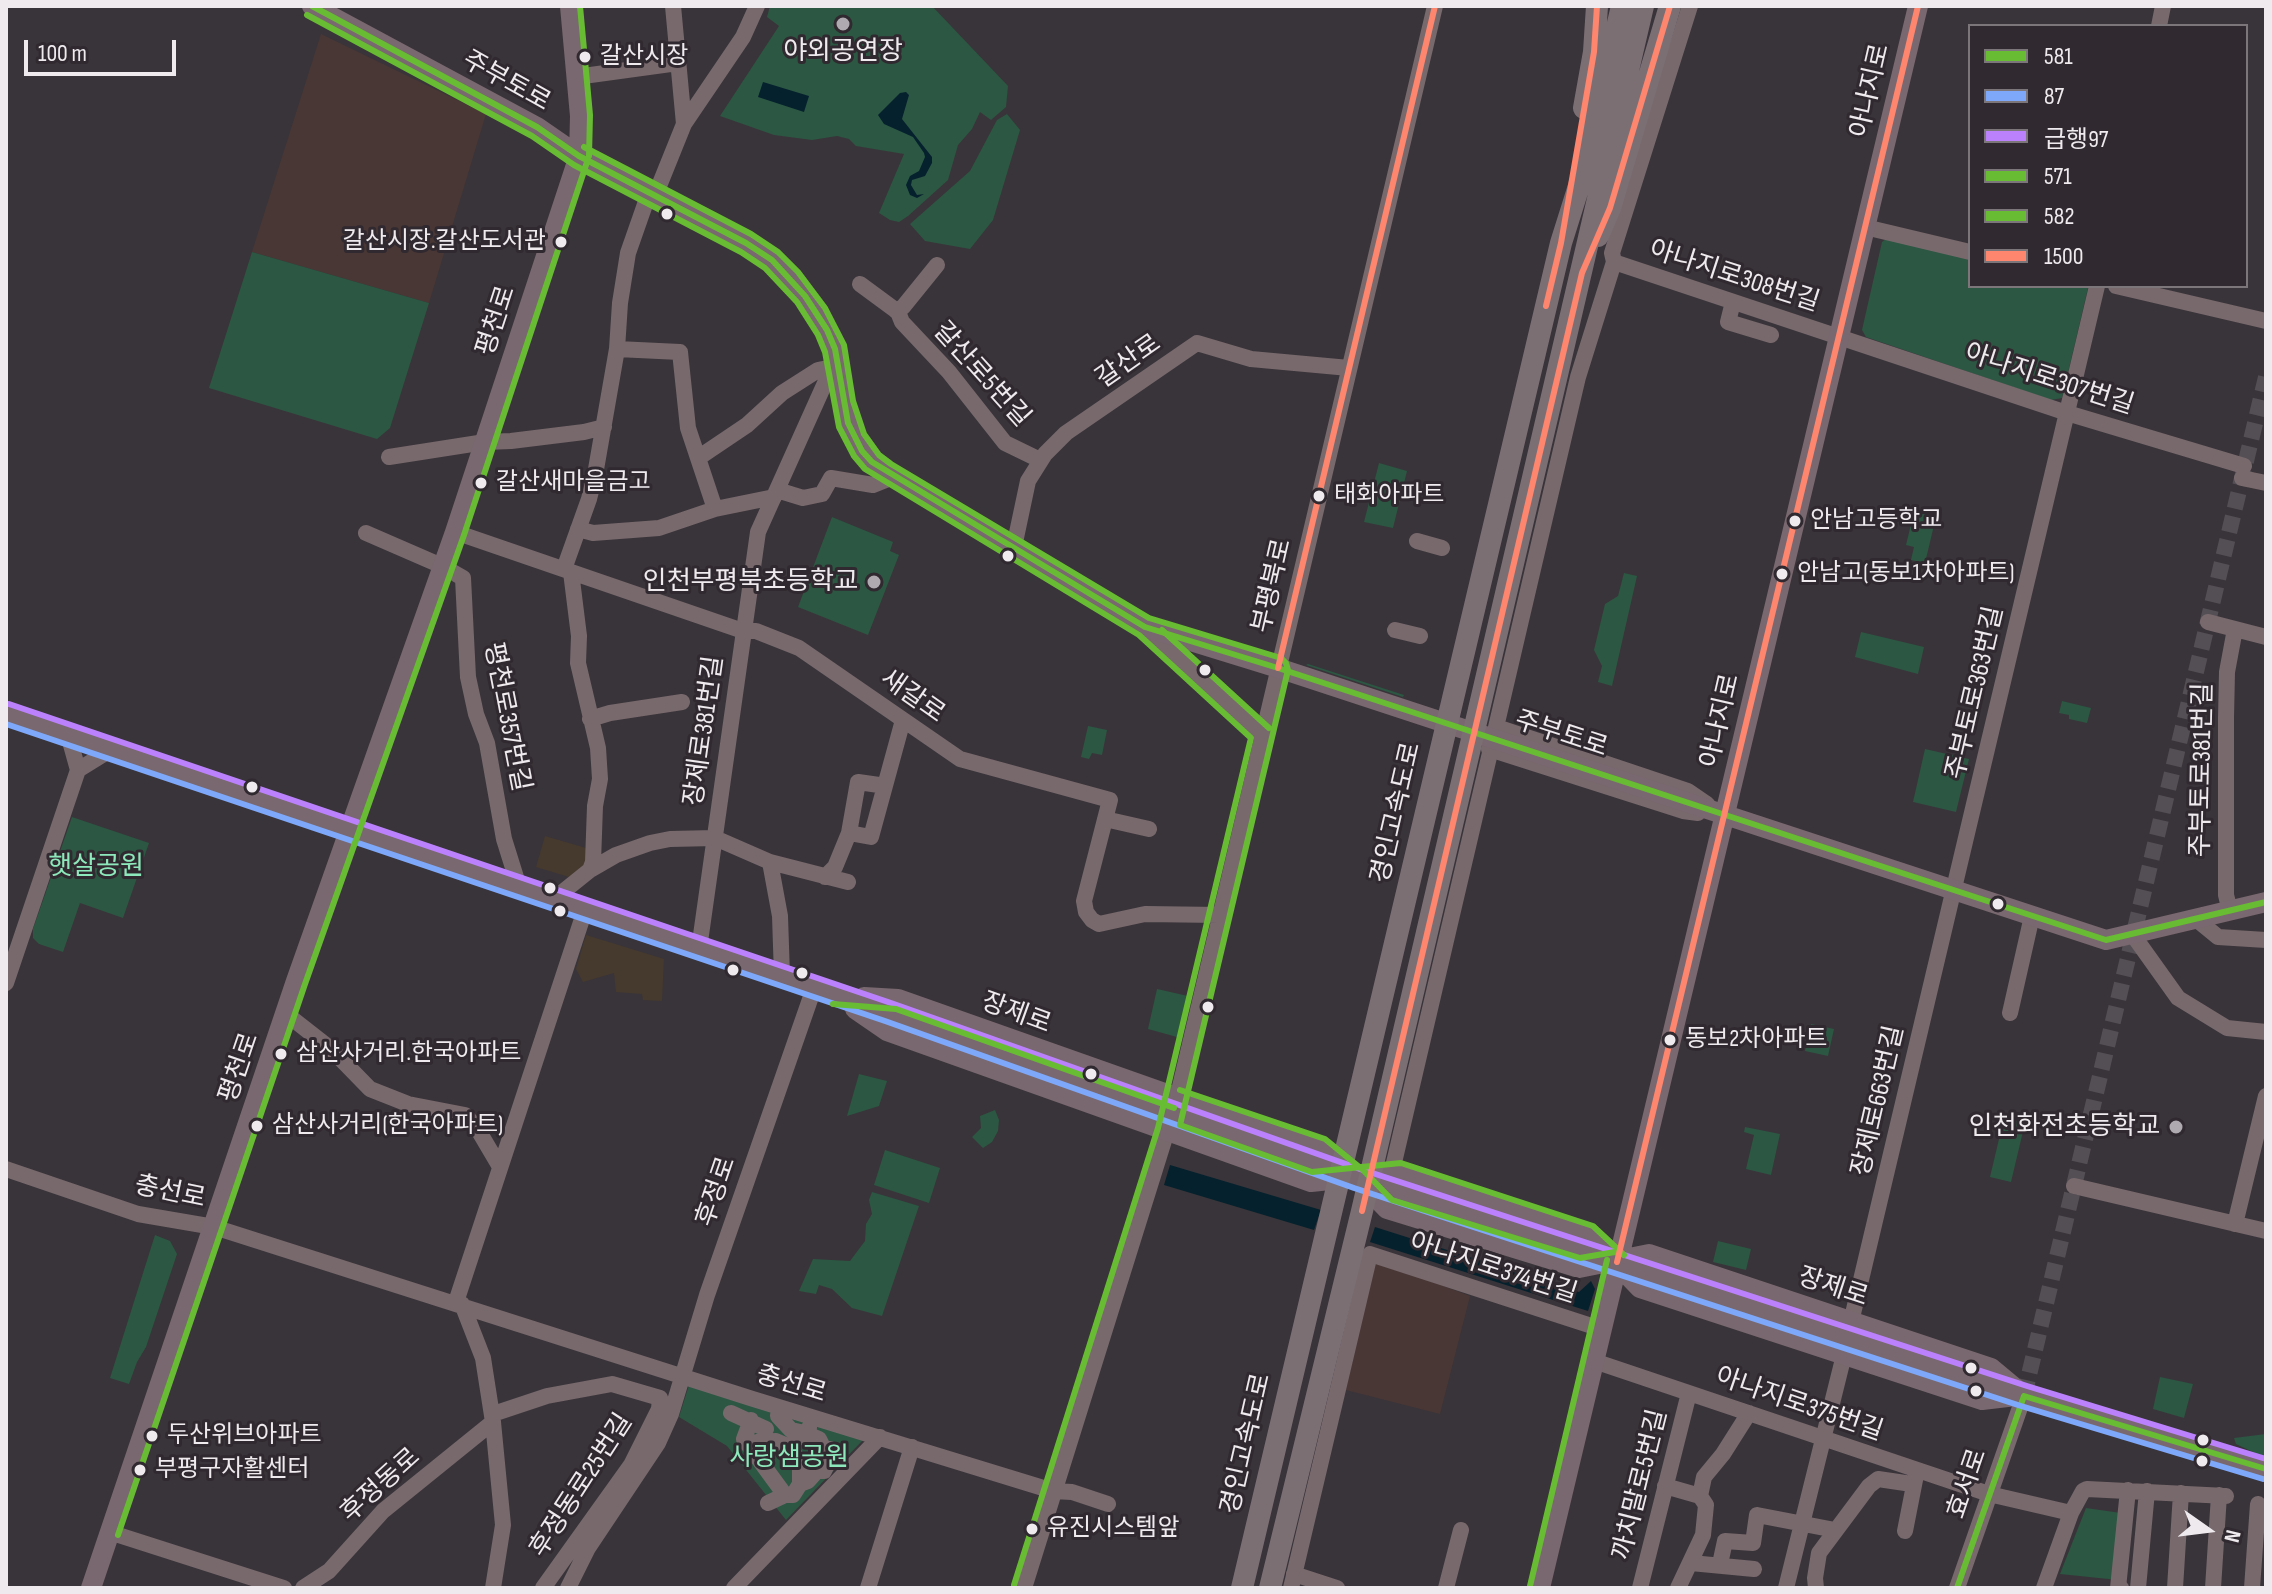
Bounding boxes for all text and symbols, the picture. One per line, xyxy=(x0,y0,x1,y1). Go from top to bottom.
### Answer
marker: 야외공연장 xyxy=(834,15,852,33)
scale bar xyxy=(28,24,180,74)
legend xyxy=(1968,24,2248,288)
place label: 야외공연장 xyxy=(783,36,903,68)
text: 100 m xyxy=(38,39,87,68)
street label: 아나지로 xyxy=(1845,41,1897,141)
text: 581 xyxy=(2044,42,2073,71)
place label: 갈산시장 xyxy=(600,43,688,71)
street label: 주부토로 xyxy=(457,45,555,119)
marker: 갈산시장 xyxy=(577,49,593,65)
text: 87 xyxy=(2044,82,2064,111)
text: 급행97 xyxy=(2044,125,2108,154)
text: 571 xyxy=(2044,162,2072,191)
text: 582 xyxy=(2044,202,2074,231)
unlabelled marker xyxy=(659,206,675,222)
place label: 갈산시장.갈산도서관 xyxy=(343,228,546,256)
marker: 갈산시장.갈산도서관 xyxy=(553,234,569,250)
street label: 아나지로308번길 xyxy=(1645,235,1823,319)
text: 1500 xyxy=(2044,242,2083,271)
street label: 평천로 xyxy=(471,282,523,360)
street label: 갈산로5번길 xyxy=(926,316,1036,434)
street label: 갈산로 xyxy=(1091,329,1167,395)
street label: 아나지로307번길 xyxy=(1960,338,2138,422)
place label: 갈산새마을금고 xyxy=(496,469,651,497)
marker: 갈산새마을금고 xyxy=(473,475,489,491)
place label: 태화아파트 xyxy=(1334,482,1444,510)
marker: 태화아파트 xyxy=(1311,488,1327,504)
place label: 안남고등학교 xyxy=(1810,507,1942,535)
marker: 안남고등학교 xyxy=(1787,513,1803,529)
street label: 부평북로 xyxy=(1247,536,1299,636)
unlabelled marker xyxy=(1000,548,1016,564)
place label: 안남고(동보1차아파트) xyxy=(1797,560,2015,588)
place label: 인천부평북초등학교 xyxy=(643,566,858,598)
marker: 안남고(동보1차아파트) xyxy=(1774,566,1790,582)
marker: 인천부평북초등학교 xyxy=(865,573,883,591)
street label: 주부토로363번길 xyxy=(1941,603,2011,783)
street label: 평천로357번길 xyxy=(476,640,536,794)
street label: 장제로381번길 xyxy=(679,654,731,808)
unlabelled marker xyxy=(1197,662,1213,678)
street label: 새갈로 xyxy=(874,664,950,730)
street label: 아나지로 xyxy=(1695,671,1747,771)
street label: 주부토로381번길 xyxy=(2186,682,2220,858)
street label: 주부토로 xyxy=(1511,705,1611,765)
street label: 경인고속도로 xyxy=(1366,740,1428,886)
unlabelled marker xyxy=(244,779,260,795)
park label: 햇살공원 xyxy=(48,851,144,883)
unlabelled marker xyxy=(542,880,558,896)
unlabelled marker xyxy=(1990,896,2006,912)
unlabelled marker xyxy=(552,903,568,919)
unlabelled marker xyxy=(725,962,741,978)
unlabelled marker xyxy=(794,965,810,981)
street label: 장제로 xyxy=(977,987,1055,1041)
unlabelled marker xyxy=(1200,999,1216,1015)
street label: 장제로663번길 xyxy=(1847,1023,1911,1179)
place label: 동보2차아파트 xyxy=(1685,1026,1827,1054)
street label: 평천로 xyxy=(214,1029,266,1107)
marker: 동보2차아파트 xyxy=(1662,1032,1678,1048)
place label: 삼산사거리.한국아파트 xyxy=(296,1040,521,1068)
marker: 삼산사거리.한국아파트 xyxy=(273,1046,289,1062)
unlabelled marker xyxy=(1083,1066,1099,1082)
place label: 인천화전초등학교 xyxy=(1969,1111,2160,1143)
place label: 삼산사거리(한국아파트) xyxy=(272,1112,503,1140)
marker: 삼산사거리(한국아파트) xyxy=(249,1118,265,1134)
marker: 인천화전초등학교 xyxy=(2167,1118,2185,1136)
street label: 후정로 xyxy=(691,1153,743,1231)
street label: 충선로 xyxy=(132,1170,208,1216)
street label: 아나지로374번길 xyxy=(1405,1227,1581,1311)
street label: 장제로 xyxy=(1794,1262,1872,1314)
street label: 충선로 xyxy=(752,1360,830,1410)
unlabelled marker xyxy=(1963,1360,1979,1376)
street label: 아나지로375번길 xyxy=(1711,1362,1887,1448)
street label: 경인고속도로 xyxy=(1216,1371,1278,1517)
unlabelled marker xyxy=(1968,1383,1984,1399)
street label: 까치말로5번길 xyxy=(1607,1407,1675,1563)
street label: 후정동로25번길 xyxy=(524,1408,640,1564)
place label: 두산위브아파트 xyxy=(167,1422,322,1450)
marker: 두산위브아파트 xyxy=(144,1428,160,1444)
unlabelled marker xyxy=(2195,1432,2211,1448)
street label: 후정동로 xyxy=(335,1442,427,1530)
park label: 사랑샘공원 xyxy=(729,1442,849,1474)
street label: 효서로 xyxy=(1942,1445,1994,1523)
unlabelled marker xyxy=(2194,1453,2210,1469)
place label: 부평구자활센터 xyxy=(155,1456,310,1484)
marker: 부평구자활센터 xyxy=(132,1462,148,1478)
north arrow xyxy=(2168,1490,2248,1570)
place label: 유진시스템앞 xyxy=(1047,1515,1179,1543)
marker: 유진시스템앞 xyxy=(1024,1521,1040,1537)
text: N xyxy=(2217,1527,2246,1545)

